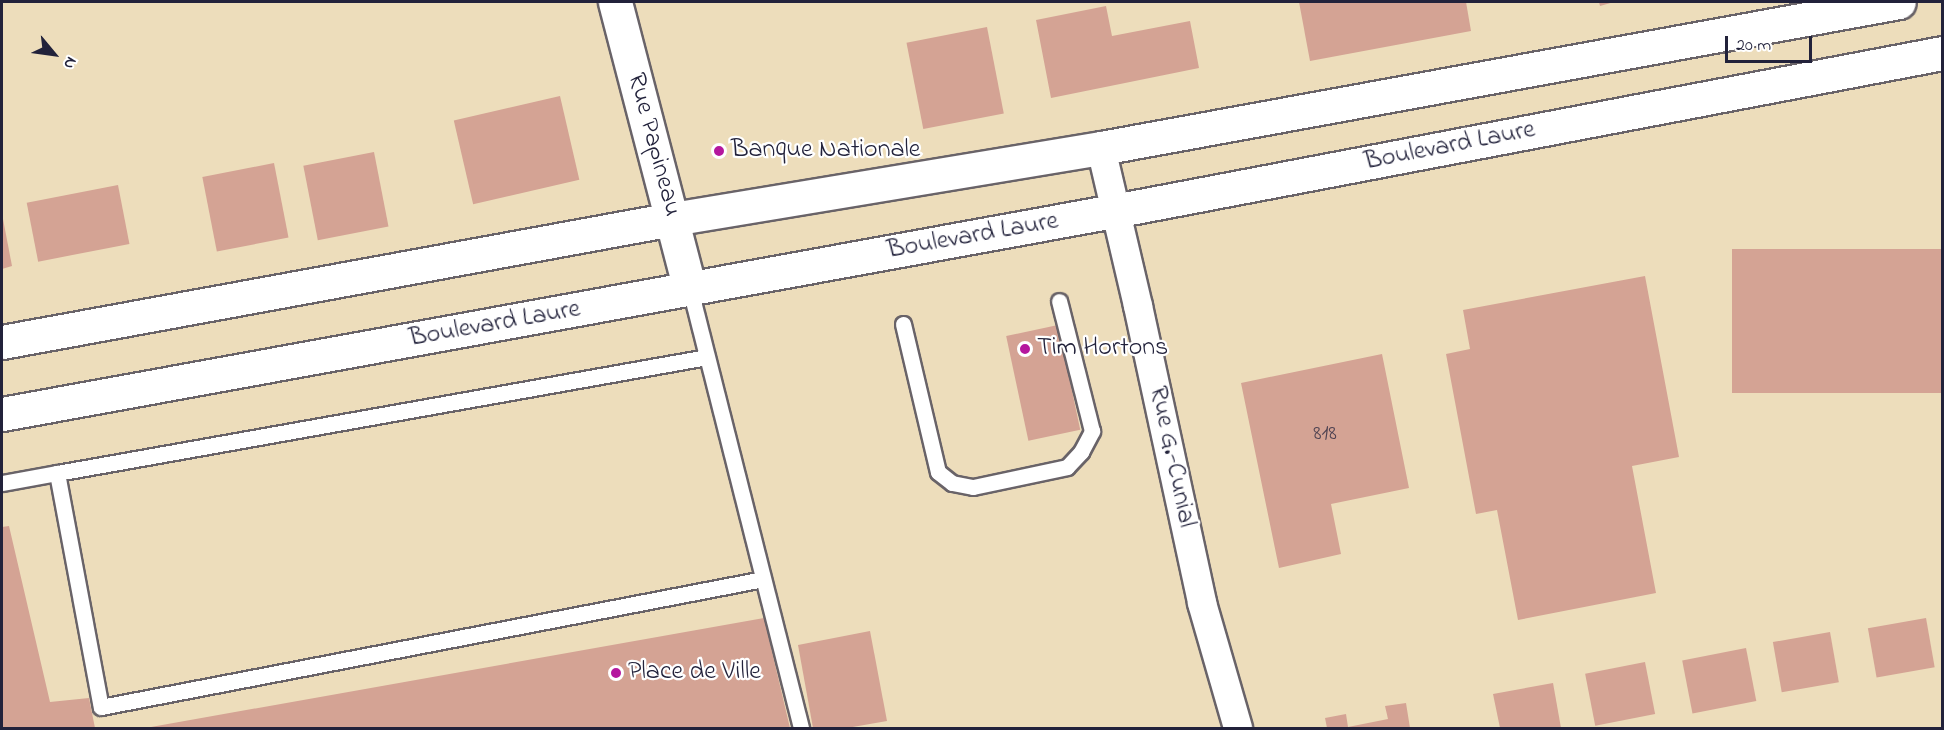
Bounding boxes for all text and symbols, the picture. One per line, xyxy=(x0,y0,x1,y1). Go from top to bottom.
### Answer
north arrow xyxy=(24,24,84,84)
scale bar xyxy=(1728,24,1815,62)
text: 20 m xyxy=(1736,33,1771,59)
text: N xyxy=(57,52,83,73)
street label: Rue Papineau xyxy=(619,70,687,220)
street label: Boulevard Laure xyxy=(1362,115,1538,179)
place label: Banque Nationale xyxy=(731,135,921,167)
marker: Banque Nationale xyxy=(712,144,726,158)
street label: Boulevard Laure xyxy=(885,207,1061,267)
street label: Boulevard Laure xyxy=(407,295,583,355)
place label: Tim Hortons xyxy=(1037,333,1168,365)
marker: Tim Hortons xyxy=(1018,342,1032,356)
street label: Rue G.-Cunial xyxy=(1141,384,1201,530)
house number: 818 xyxy=(1313,422,1337,448)
place label: Place de Ville xyxy=(628,657,761,689)
marker: Place de Ville xyxy=(609,666,623,680)

